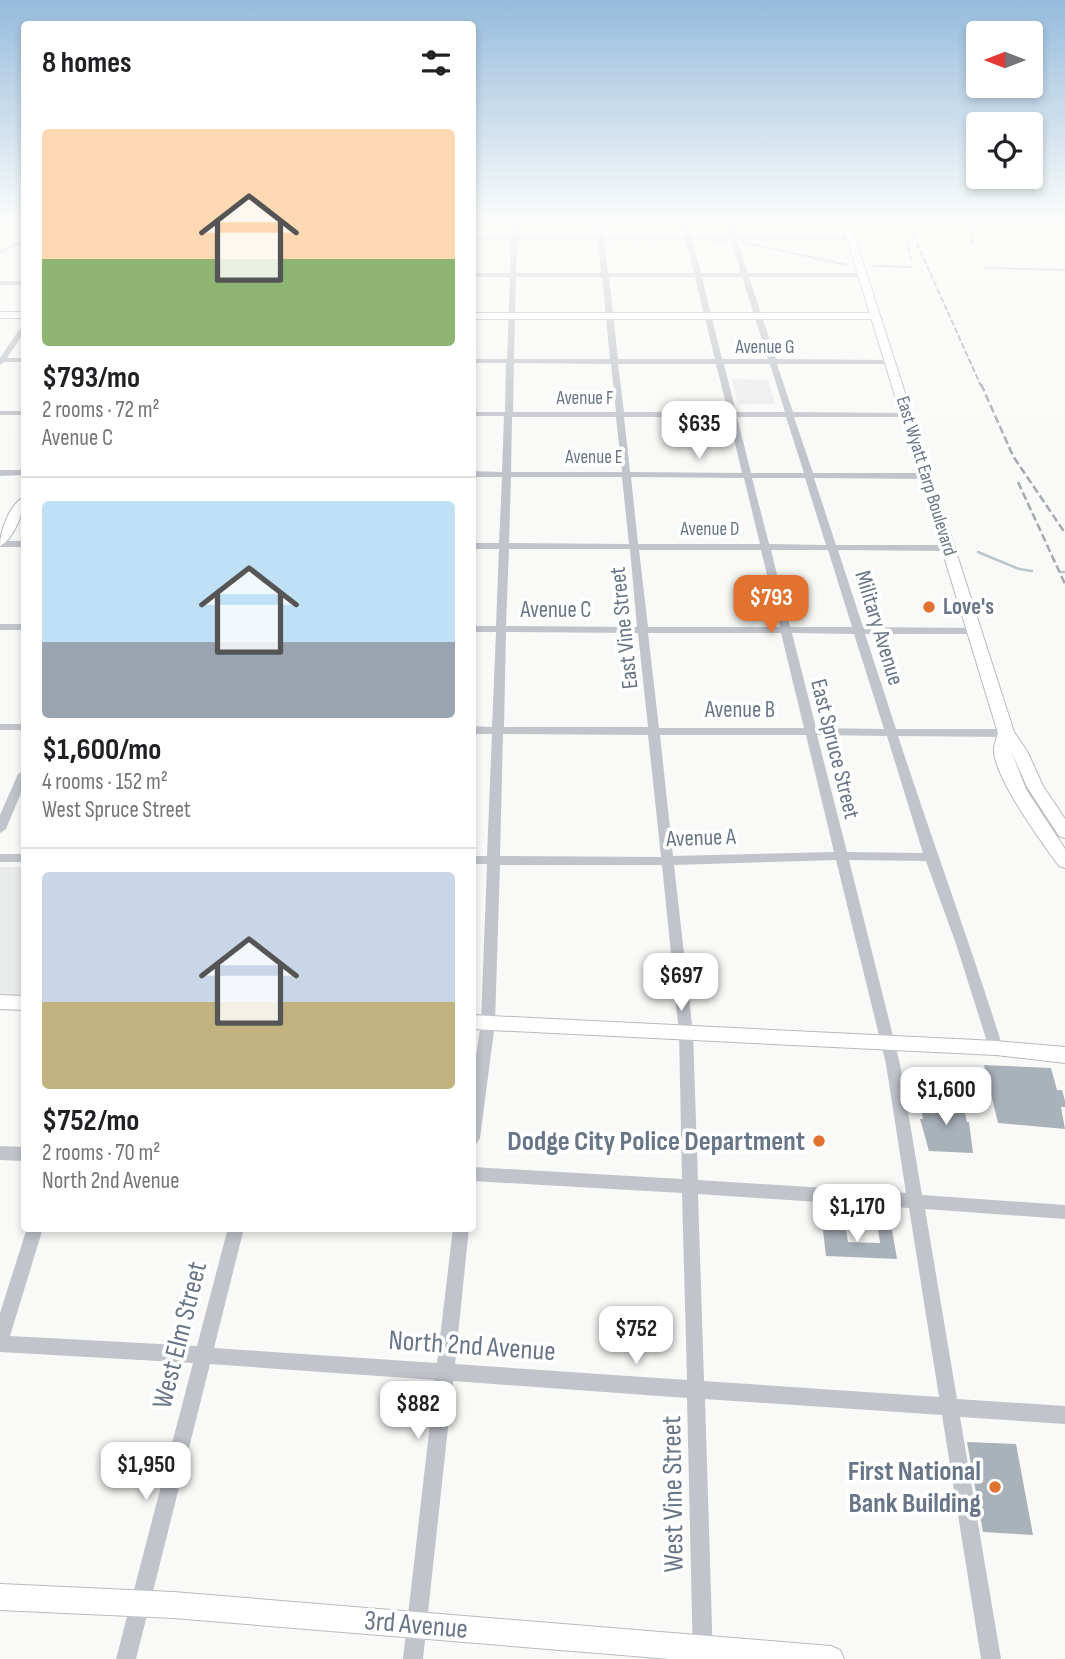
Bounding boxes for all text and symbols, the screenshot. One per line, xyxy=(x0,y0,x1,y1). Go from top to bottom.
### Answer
north arrow xyxy=(966,21,1043,98)
map controls xyxy=(966,21,1043,189)
icon: filters xyxy=(417,44,455,82)
text: 8 homes xyxy=(42,45,131,81)
button: locate xyxy=(966,112,1043,189)
icon: home xyxy=(186,175,312,301)
street label: Avenue G xyxy=(735,336,795,359)
text: $793/mo xyxy=(42,360,140,396)
street label: Avenue F xyxy=(556,387,613,410)
street label: East Wyatt Earp Boulevard xyxy=(891,393,961,559)
text: 2 rooms · 72 m² xyxy=(42,396,160,424)
pin: $635 xyxy=(658,402,740,461)
text: $635 xyxy=(678,410,721,438)
text: Avenue C xyxy=(42,424,113,452)
street label: Avenue E xyxy=(564,446,623,469)
street label: Avenue D xyxy=(680,518,739,541)
icon: home xyxy=(186,547,312,673)
street label: East Vine Street xyxy=(604,565,644,691)
street label: Military Avenue xyxy=(848,567,910,689)
pin: $793 xyxy=(730,576,812,635)
text: $793 xyxy=(750,584,793,612)
place label: Love's xyxy=(943,593,994,621)
street label: Avenue C xyxy=(519,596,592,624)
marker: Love's xyxy=(921,599,937,615)
street label: East Spruce Street xyxy=(804,676,866,822)
street label: Avenue B xyxy=(704,696,775,724)
text: $1,600/mo xyxy=(42,732,161,768)
text: 4 rooms · 152 m² xyxy=(42,768,168,796)
text: West Spruce Street xyxy=(42,796,191,824)
street label: Avenue A xyxy=(665,823,736,853)
icon: home xyxy=(186,918,312,1044)
pin: $697 xyxy=(640,954,722,1013)
text: $697 xyxy=(659,962,703,990)
pin: $1,600 xyxy=(889,1068,1003,1127)
text: $1,600 xyxy=(916,1076,976,1104)
text: $752/mo xyxy=(42,1103,139,1139)
place label: Dodge City Police Department xyxy=(507,1125,805,1158)
marker: Dodge City Police Department xyxy=(811,1133,827,1149)
text: 2 rooms · 70 m² xyxy=(42,1139,160,1167)
text: North 2nd Avenue xyxy=(42,1167,179,1195)
pin: $1,170 xyxy=(800,1184,914,1244)
text: $1,170 xyxy=(829,1193,885,1221)
street label: West Elm Street xyxy=(146,1258,214,1412)
pin: $752 xyxy=(595,1306,677,1366)
text: $752 xyxy=(615,1315,657,1343)
street label: North 2nd Avenue xyxy=(387,1324,557,1368)
pin: $882 xyxy=(377,1382,459,1441)
text: $882 xyxy=(396,1390,440,1418)
street label: West Vine Street xyxy=(655,1415,691,1573)
pin: $1,950 xyxy=(89,1442,203,1502)
text: $1,950 xyxy=(117,1451,175,1479)
place label: First National Bank Building xyxy=(848,1455,981,1520)
marker: First National Bank Building xyxy=(987,1479,1003,1495)
street label: 3rd Avenue xyxy=(363,1604,469,1646)

